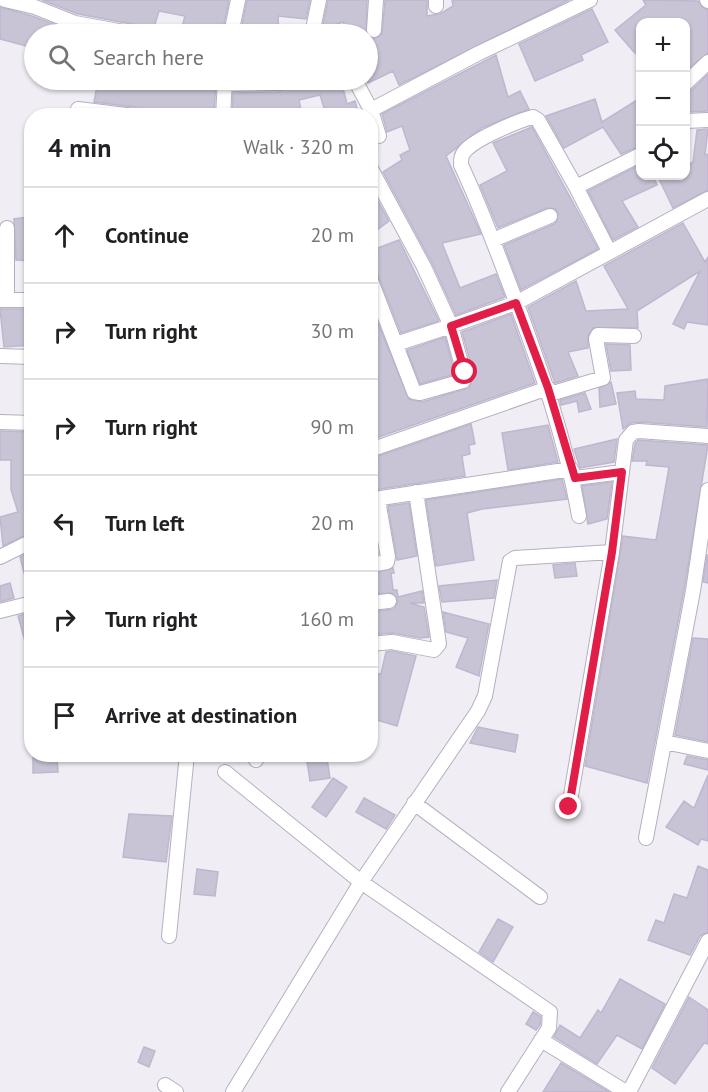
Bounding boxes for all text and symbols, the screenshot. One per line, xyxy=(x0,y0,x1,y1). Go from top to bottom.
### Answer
map controls xyxy=(636,18,690,180)
button: + xyxy=(636,18,690,72)
search box xyxy=(24,24,378,90)
icon: search xyxy=(45,41,78,74)
text: Search here xyxy=(93,43,204,71)
button: − xyxy=(636,72,690,126)
button: locate xyxy=(636,126,690,180)
text: 4 min xyxy=(48,131,111,164)
text: Walk · 320 m xyxy=(243,134,354,160)
icon: ahead xyxy=(48,219,81,252)
text: Continue xyxy=(105,221,189,249)
text: 20 m xyxy=(311,222,354,248)
icon: right xyxy=(48,315,81,348)
text: Turn right xyxy=(105,317,197,345)
text: 30 m xyxy=(311,318,354,344)
route start xyxy=(451,358,477,384)
icon: right xyxy=(48,411,81,444)
text: Turn right xyxy=(105,413,197,441)
text: 90 m xyxy=(311,414,354,440)
icon: left xyxy=(48,507,81,540)
text: Turn left xyxy=(105,509,185,537)
text: 20 m xyxy=(311,510,354,536)
icon: right xyxy=(48,603,81,636)
text: Turn right xyxy=(105,605,197,633)
text: 160 m xyxy=(300,606,354,632)
icon: arrive xyxy=(48,699,81,732)
text: Arrive at destination xyxy=(105,701,297,729)
route end xyxy=(555,793,581,819)

